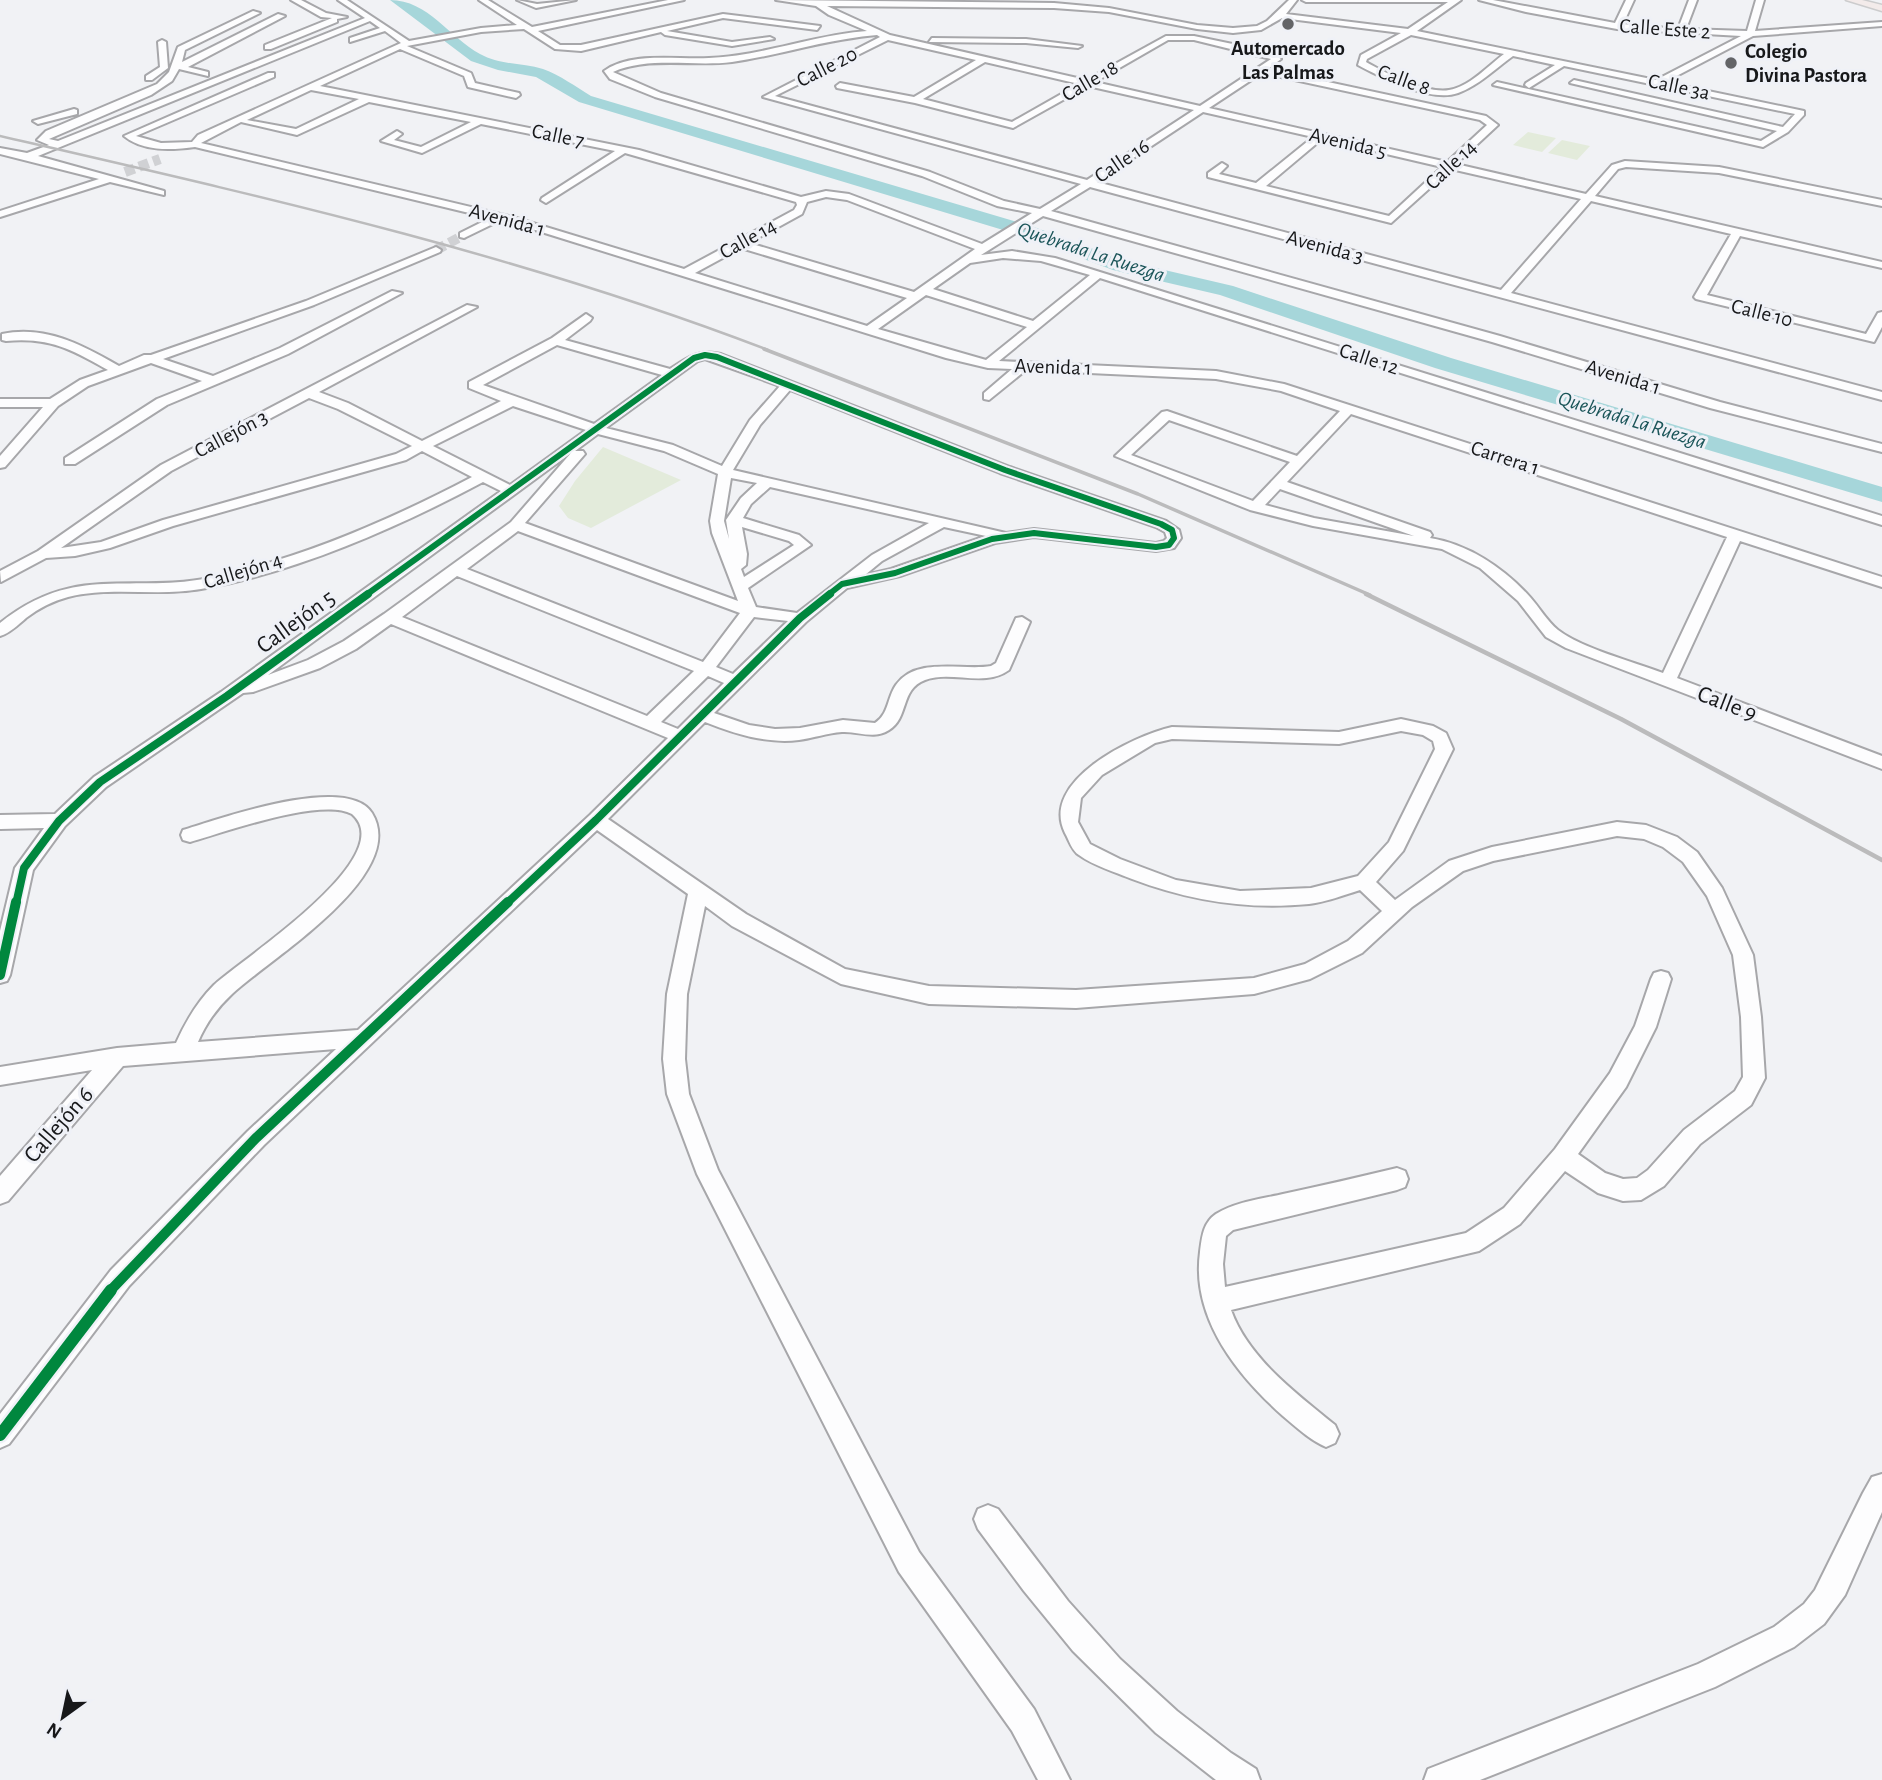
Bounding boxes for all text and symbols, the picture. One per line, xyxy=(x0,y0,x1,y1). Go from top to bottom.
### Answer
street label: Calle Este 2 xyxy=(1619,15,1711,43)
marker: Automercado Las Palmas xyxy=(1280,16,1296,32)
place label: Automercado Las Palmas xyxy=(1231,38,1345,83)
place label: Colegio Divina Pastora xyxy=(1745,41,1867,86)
street label: Calle 20 xyxy=(793,43,861,91)
marker: Colegio Divina Pastora xyxy=(1723,55,1739,71)
street label: Calle 18 xyxy=(1058,57,1122,105)
street label: Calle 8 xyxy=(1375,61,1433,99)
street label: Calle 3a xyxy=(1646,70,1712,104)
street label: Calle 7 xyxy=(530,120,586,152)
street label: Avenida 5 xyxy=(1307,124,1389,162)
street label: Calle 16 xyxy=(1091,135,1153,187)
street label: Calle 14 xyxy=(1421,136,1481,194)
street label: Avenida 1 xyxy=(467,200,547,240)
street label: Calle 14 xyxy=(716,215,780,263)
water label: Quebrada La Ruezga xyxy=(1015,218,1167,286)
street label: Avenida 3 xyxy=(1284,227,1366,267)
street label: Calle 10 xyxy=(1729,295,1795,331)
street label: Calle 12 xyxy=(1337,340,1401,378)
street label: Avenida 1 xyxy=(1014,355,1092,379)
street label: Avenida 1 xyxy=(1583,356,1663,398)
water label: Quebrada La Ruezga xyxy=(1556,388,1708,452)
street label: Callejón 3 xyxy=(191,406,271,462)
street label: Carrera 1 xyxy=(1468,437,1542,479)
street label: Callejón 4 xyxy=(201,549,285,593)
street label: Callejón 5 xyxy=(252,586,340,658)
street label: Calle 9 xyxy=(1694,682,1760,726)
street label: Callejón 6 xyxy=(20,1082,98,1168)
north arrow xyxy=(28,1682,98,1752)
text: N xyxy=(44,1718,65,1742)

